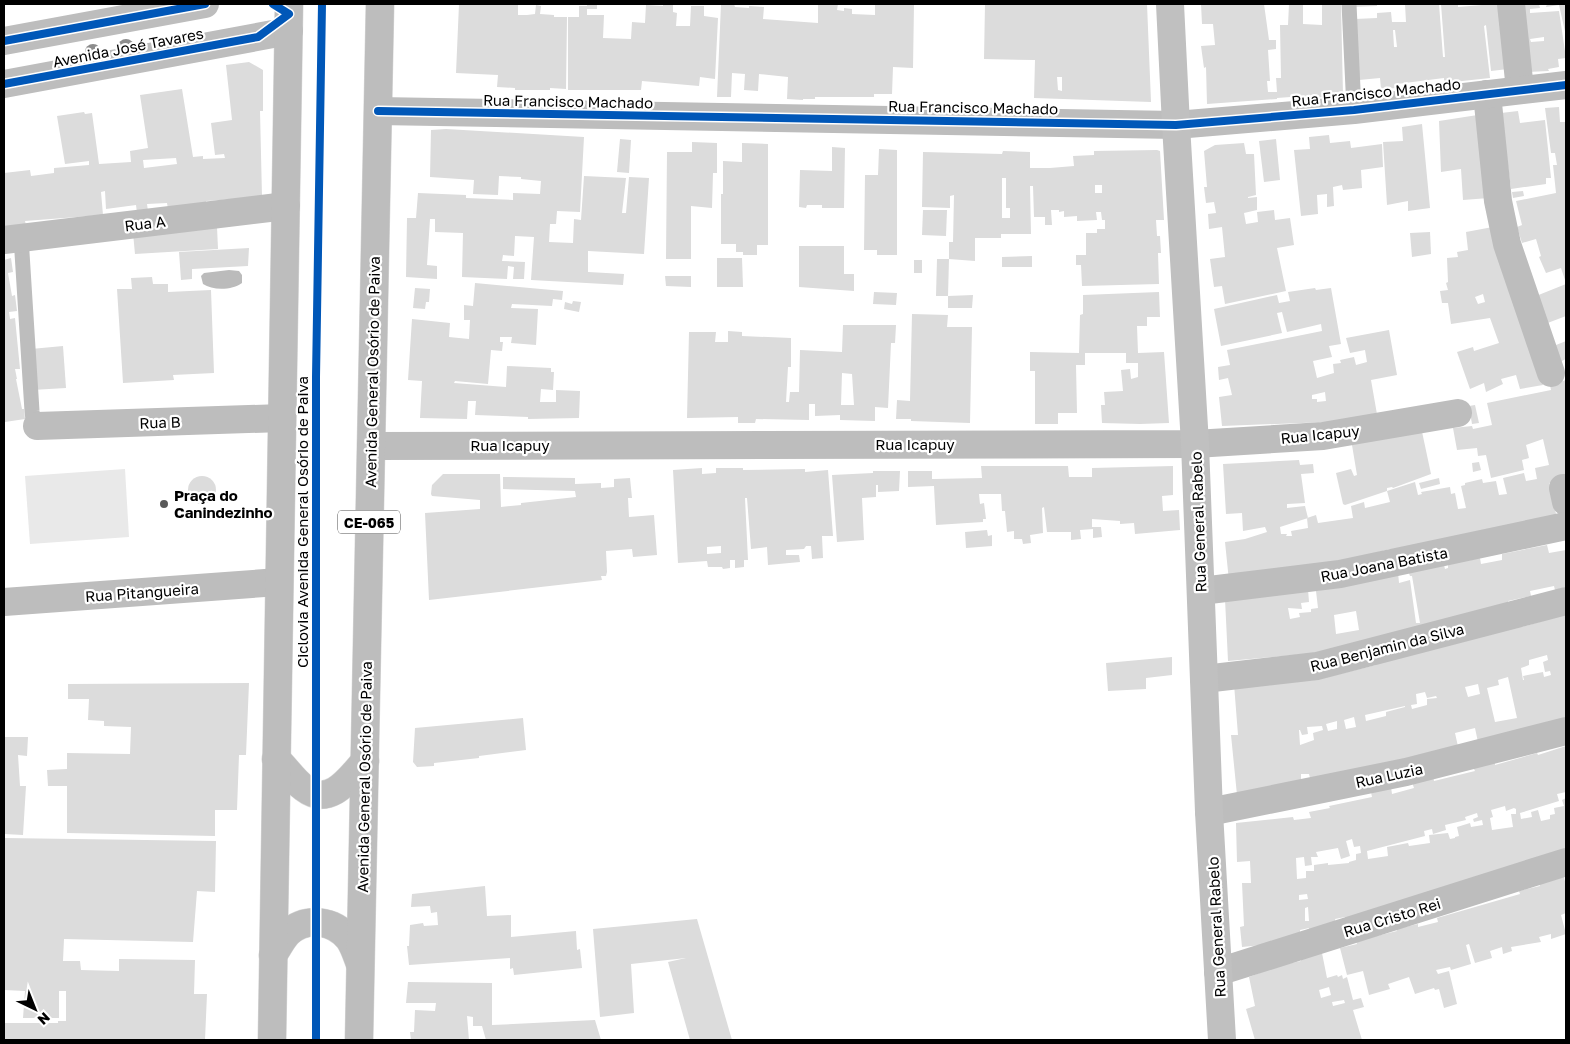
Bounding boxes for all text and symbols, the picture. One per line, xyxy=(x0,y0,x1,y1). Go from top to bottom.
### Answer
street label: Avenida José Tavares xyxy=(51,24,205,70)
street label: Rua Francisco Machado xyxy=(1290,74,1462,110)
street label: Rua Francisco Machado xyxy=(483,91,653,111)
street label: Rua Francisco Machado xyxy=(888,97,1058,117)
street label: Rua A xyxy=(123,212,167,234)
street label: Avenida General Osório de Paiva xyxy=(361,256,383,488)
street label: Ciclovia Avenida General Osório de Paiva xyxy=(293,376,311,668)
street label: Rua B xyxy=(139,412,181,432)
street label: Rua Icapuy xyxy=(1280,421,1361,447)
street label: Rua Icapuy xyxy=(875,435,955,453)
street label: Rua Icapuy xyxy=(470,436,550,454)
street label: Rua General Rabelo xyxy=(1187,451,1209,593)
place label: Praça do Canindezinho xyxy=(174,486,273,521)
marker: Praça do Canindezinho xyxy=(158,498,170,510)
road number: CE-065 xyxy=(338,511,400,534)
street label: Rua Joana Batista xyxy=(1319,543,1449,585)
street label: Rua Pitangueira xyxy=(85,579,199,605)
street label: Rua Benjamin da Silva xyxy=(1308,619,1466,675)
street label: Avenida General Osório de Paiva xyxy=(353,661,375,893)
street label: Rua Luzia xyxy=(1354,759,1424,791)
street label: Rua General Rabelo xyxy=(1203,856,1229,998)
street label: Rua Cristo Rei xyxy=(1341,894,1443,940)
north arrow xyxy=(10,984,60,1034)
text: N xyxy=(35,1009,54,1029)

